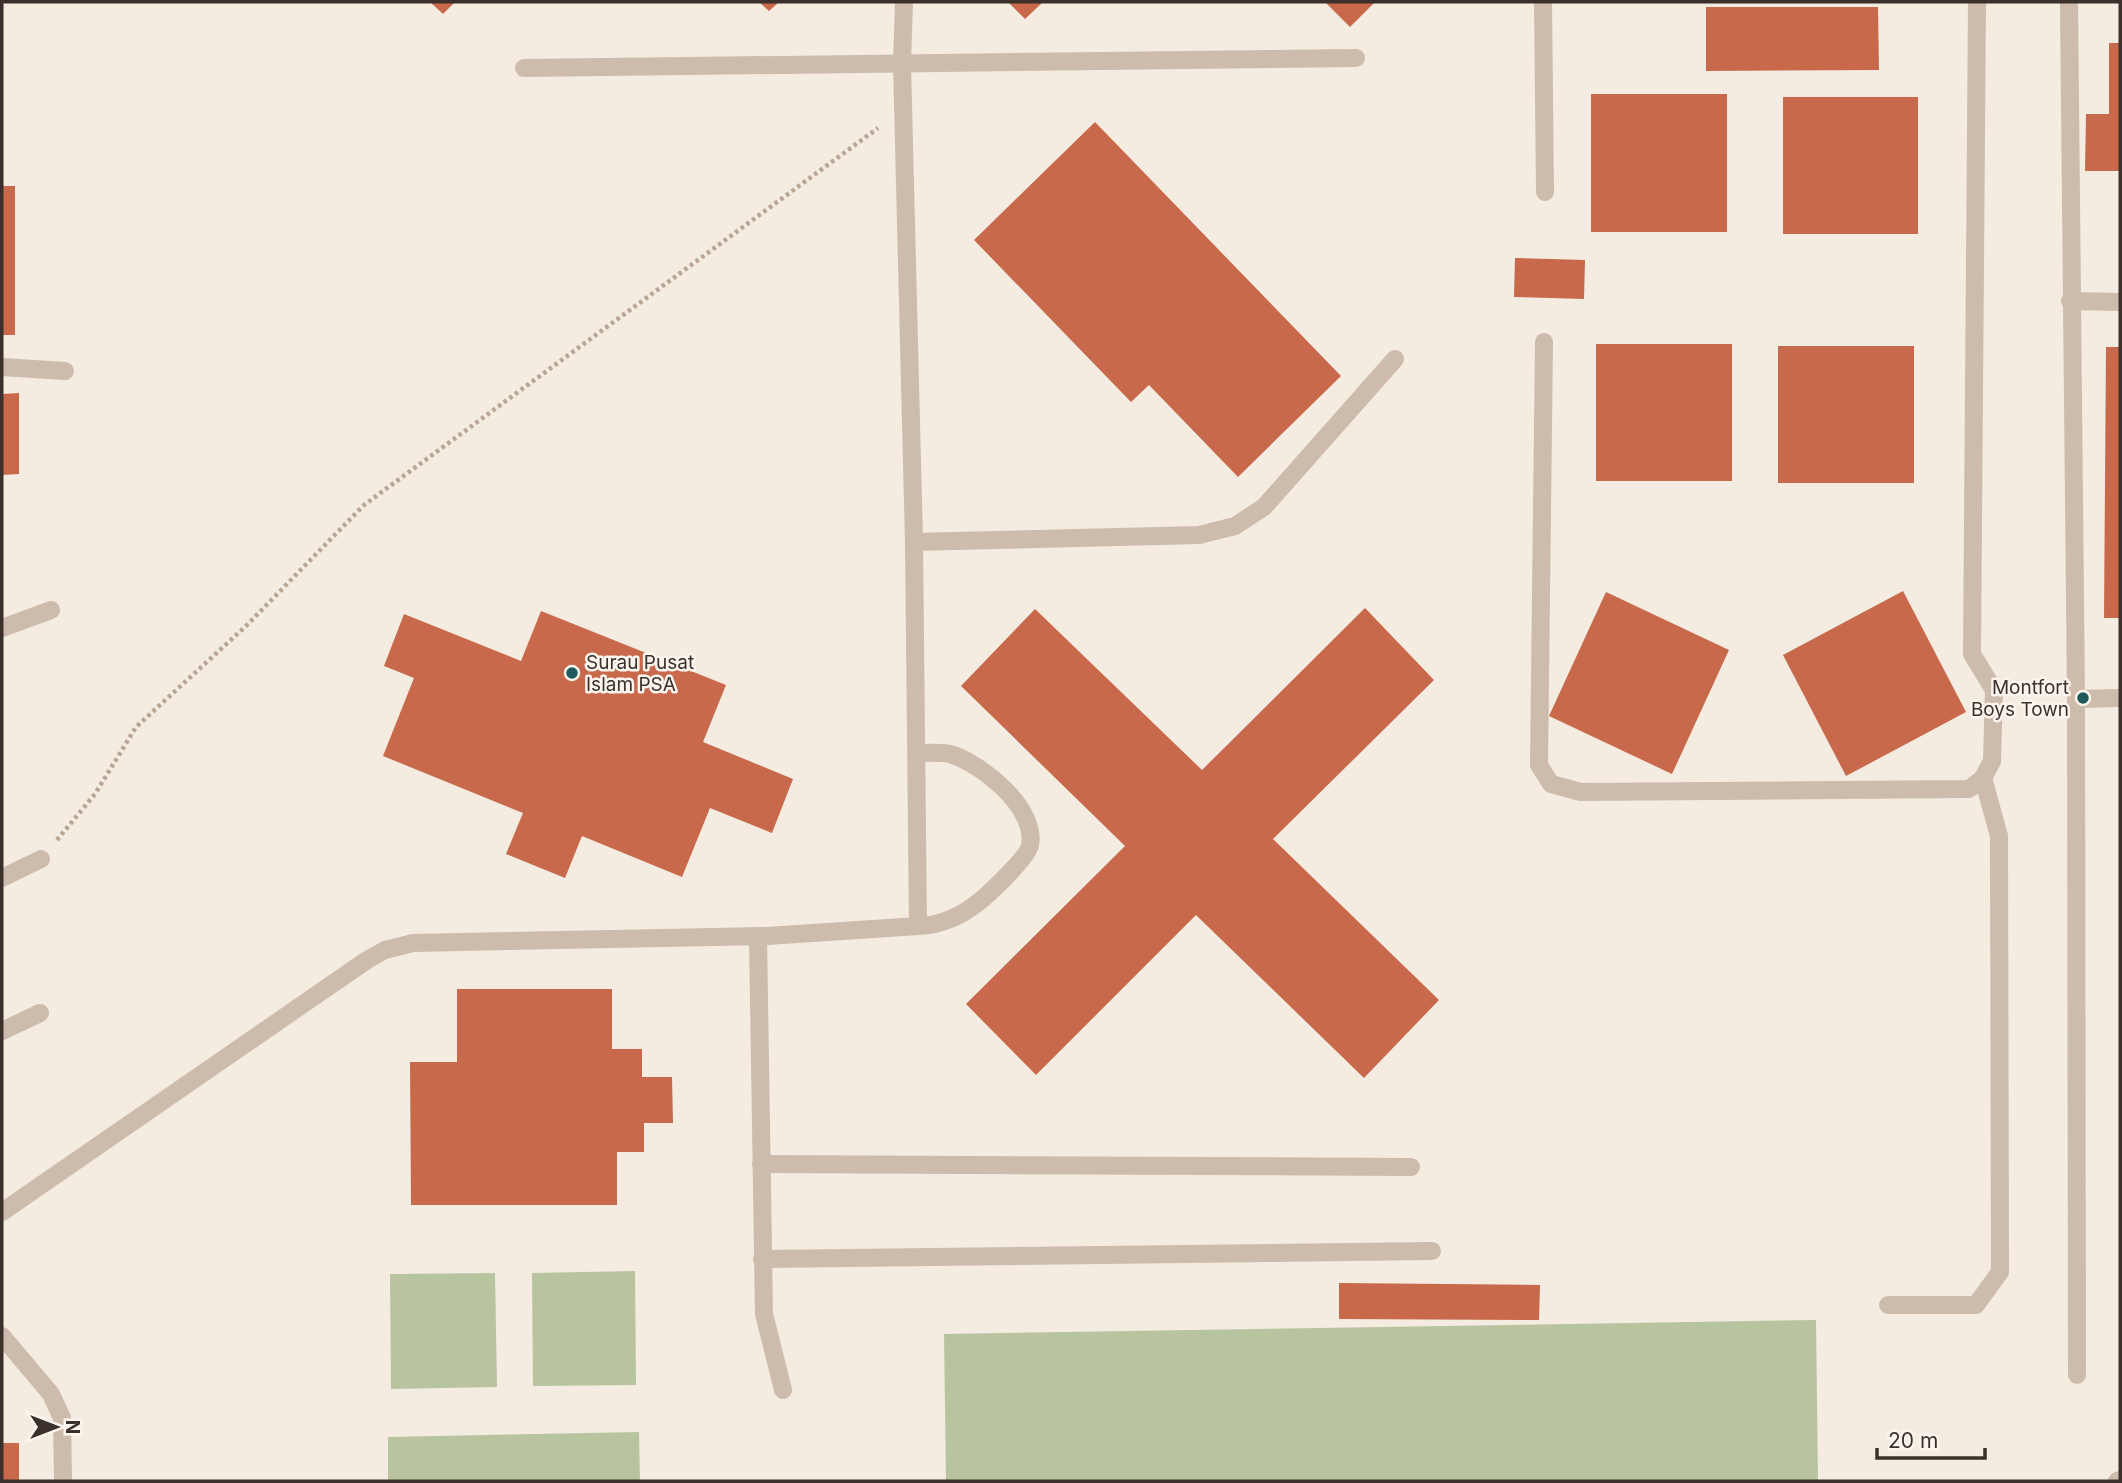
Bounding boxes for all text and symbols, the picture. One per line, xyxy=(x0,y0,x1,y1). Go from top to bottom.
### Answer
place label: Surau Pusat Islam PSA xyxy=(586,651,694,696)
marker: Surau Pusat Islam PSA xyxy=(564,665,580,681)
place label: Montfort Boys Town xyxy=(1971,676,2069,721)
marker: Montfort Boys Town xyxy=(2075,690,2091,706)
north arrow xyxy=(21,1392,91,1462)
scale bar xyxy=(1877,1416,1986,1460)
text: N xyxy=(61,1420,84,1434)
text: 20 m xyxy=(1888,1428,1938,1453)

